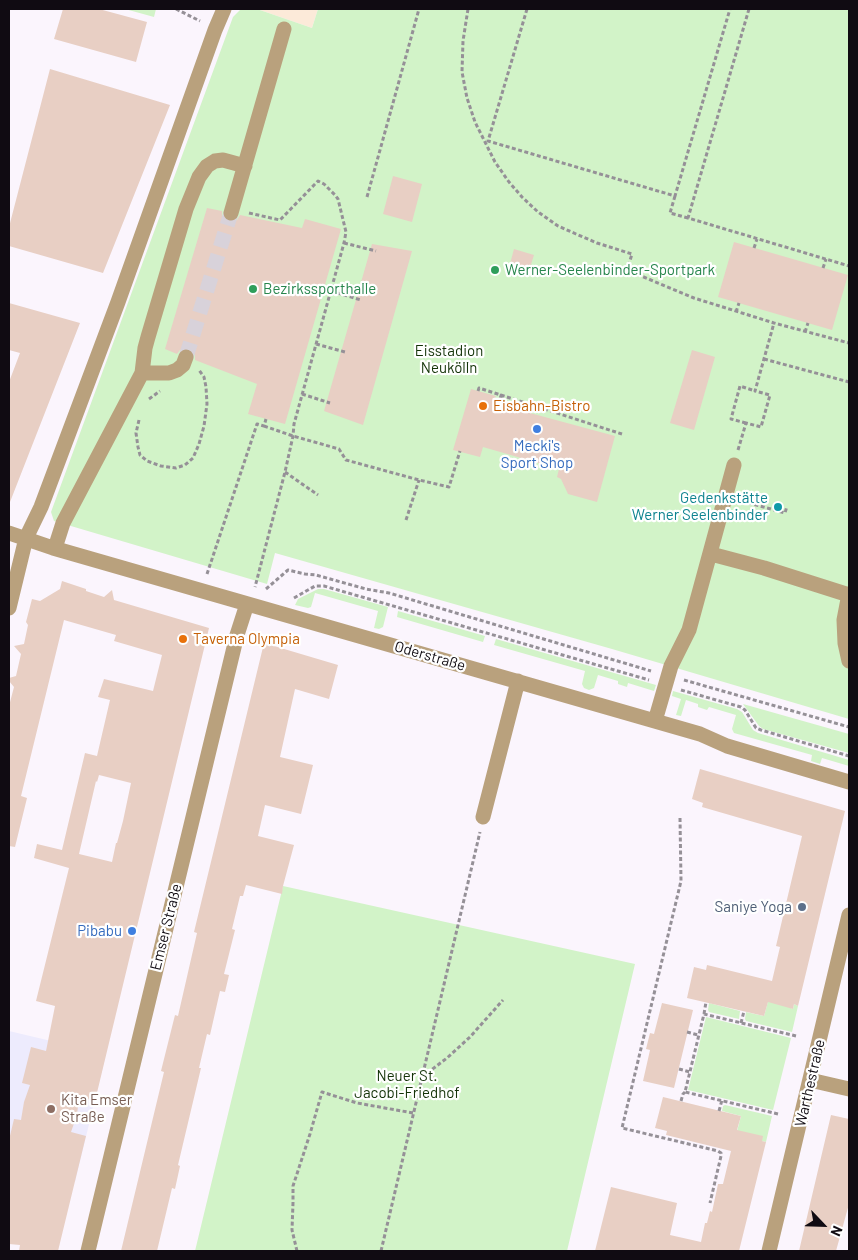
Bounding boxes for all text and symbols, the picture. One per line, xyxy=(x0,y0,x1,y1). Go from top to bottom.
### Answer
place label: Werner-Seelenbinder-Sportpark xyxy=(505,261,715,279)
marker: Werner-Seelenbinder-Sportpark xyxy=(489,264,501,276)
place label: Bezirkssporthalle xyxy=(263,280,376,298)
marker: Bezirkssporthalle xyxy=(247,283,259,295)
park label: Eisstadion Neukölln xyxy=(415,342,483,377)
place label: Eisbahn-Bistro xyxy=(493,397,590,415)
marker: Eisbahn-Bistro xyxy=(477,400,489,412)
marker: Mecki's Sport Shop xyxy=(531,423,543,435)
place label: Mecki's Sport Shop xyxy=(501,437,573,472)
place label: Gedenkstätte Werner Seelenbinder xyxy=(632,489,768,524)
marker: Gedenkstätte Werner Seelenbinder xyxy=(772,501,784,513)
place label: Taverna Olympia xyxy=(193,630,300,648)
marker: Taverna Olympia xyxy=(177,633,189,645)
street label: Oderstraße xyxy=(392,637,468,675)
street label: Emser Straße xyxy=(147,882,185,972)
place label: Saniye Yoga xyxy=(715,898,792,916)
marker: Saniye Yoga xyxy=(796,901,808,913)
place label: Pibabu xyxy=(77,922,122,940)
marker: Pibabu xyxy=(126,925,138,937)
street label: Warthestraße xyxy=(791,1038,829,1128)
park label: Neuer St. Jacobi-Friedhof xyxy=(354,1067,460,1102)
place label: Kita Emser Straße xyxy=(61,1091,132,1126)
marker: Kita Emser Straße xyxy=(45,1103,57,1115)
north arrow xyxy=(798,1200,848,1250)
text: N xyxy=(828,1224,847,1239)

